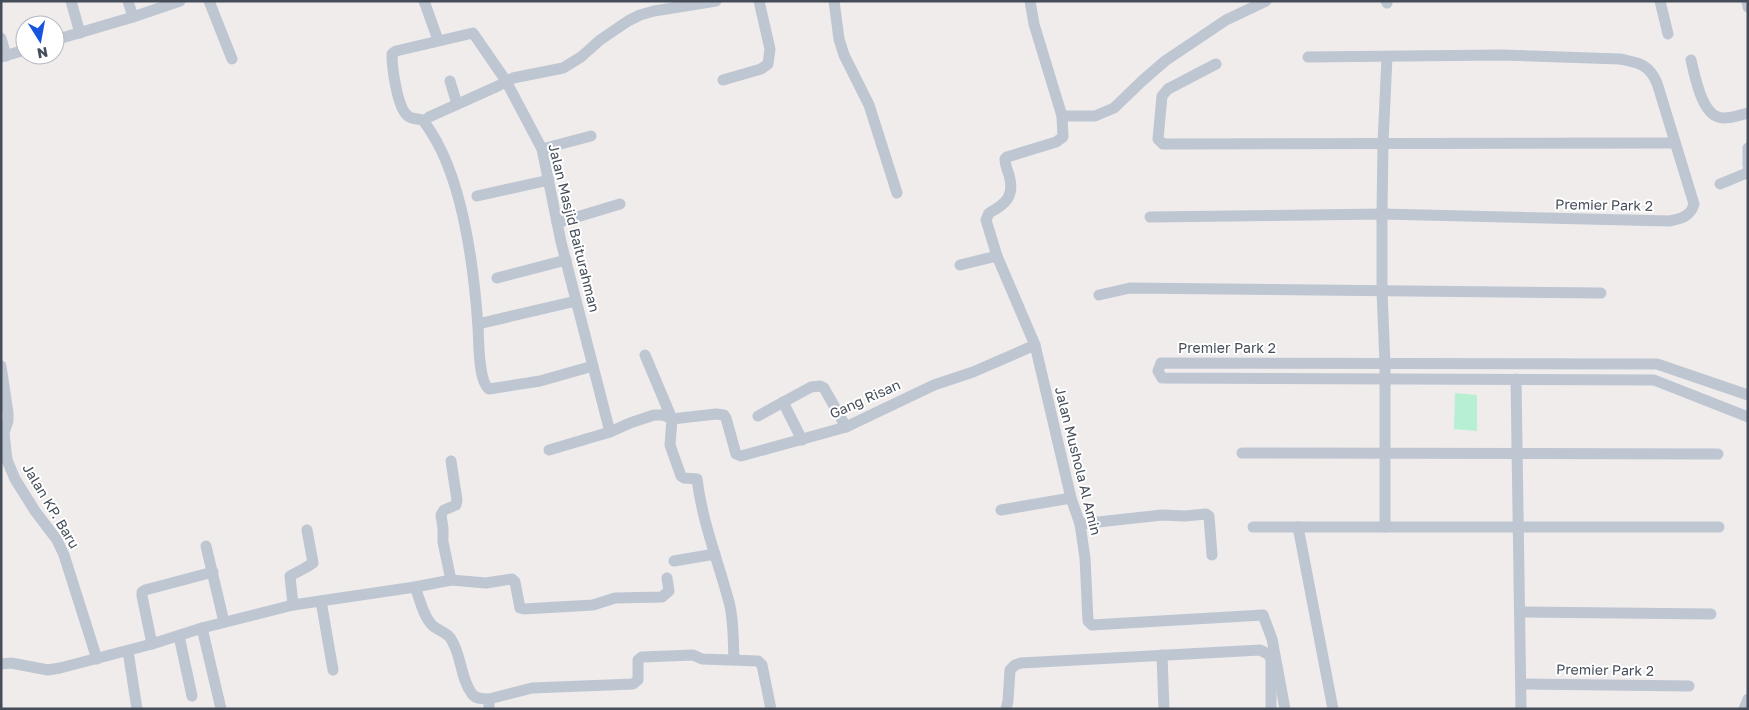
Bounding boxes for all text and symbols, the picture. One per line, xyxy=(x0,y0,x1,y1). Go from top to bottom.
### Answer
north arrow xyxy=(15,15,65,65)
text: N xyxy=(36,44,49,63)
street label: Jalan Masjid Baiturahman xyxy=(545,142,604,314)
street label: Premier Park 2 xyxy=(1555,195,1653,214)
street label: Premier Park 2 xyxy=(1178,339,1276,356)
street label: Gang Risan xyxy=(827,375,903,422)
street label: Jalan Mushola Al Amin xyxy=(1052,385,1105,537)
street label: Jalan KP. Baru xyxy=(19,460,83,551)
street label: Premier Park 2 xyxy=(1556,660,1654,679)

